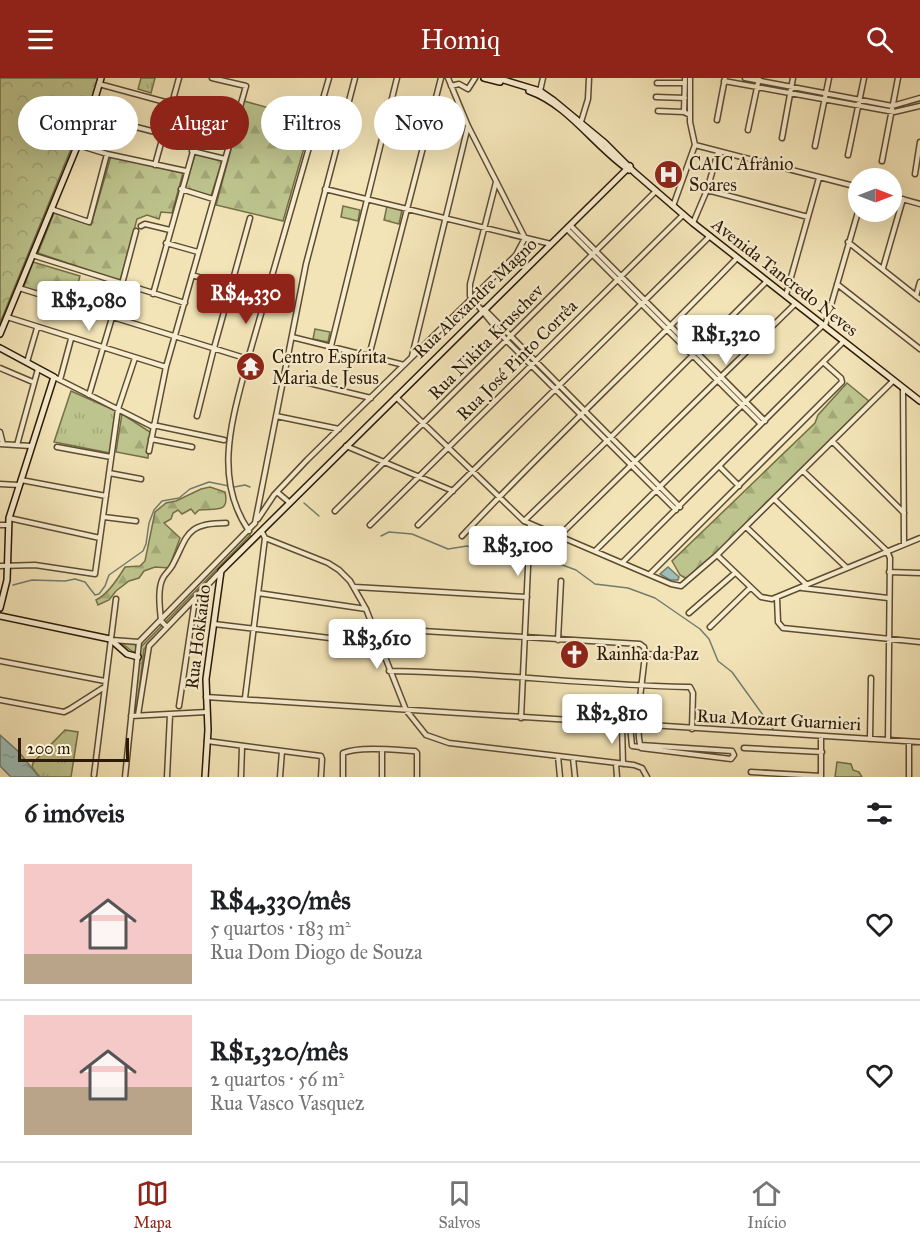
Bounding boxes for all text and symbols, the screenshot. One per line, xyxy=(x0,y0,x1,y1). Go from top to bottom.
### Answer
icon: menu xyxy=(24,23,57,56)
text: Homiq xyxy=(420,23,500,56)
icon: search xyxy=(863,23,896,56)
chip: Comprar xyxy=(18,96,138,150)
chip: Alugar xyxy=(150,96,249,150)
chip: Filtros xyxy=(261,96,362,150)
chip: Novo xyxy=(374,96,465,150)
place label: CAIC Afrânio Soares xyxy=(689,153,793,196)
hospital icon: CAIC Afrânio Soares xyxy=(652,158,684,190)
north arrow xyxy=(848,168,902,222)
map controls xyxy=(848,168,902,222)
street label: Avenida Tancredo Neves xyxy=(707,212,863,341)
street label: Rua Alexandre Magno xyxy=(408,233,542,364)
pin: R$4,330 xyxy=(191,274,301,325)
street label: Rua Nikita Kruschev xyxy=(424,279,549,404)
pin: R$2,080 xyxy=(34,281,144,332)
text: R$4,330 xyxy=(211,281,281,305)
text: R$2,080 xyxy=(51,288,127,312)
street label: Rua José Pinto Corrêa xyxy=(452,295,583,426)
pin: R$1,320 xyxy=(671,315,781,366)
text: R$1,320 xyxy=(692,322,760,346)
place label: Centro Espírita Maria de Jesus xyxy=(272,346,387,390)
temple icon: Centro Espírita Maria de Jesus xyxy=(235,351,267,383)
pin: R$3,100 xyxy=(463,526,573,577)
text: R$3,100 xyxy=(483,533,553,557)
street label: Rua Hokkaido xyxy=(181,583,215,691)
pin: R$3,610 xyxy=(322,619,432,670)
text: R$3,610 xyxy=(343,626,411,650)
church icon: Rainha da Paz xyxy=(559,638,591,670)
place label: Rainha da Paz xyxy=(596,643,699,665)
pin: R$2,810 xyxy=(557,694,667,745)
text: R$2,810 xyxy=(576,701,648,725)
street label: Rua Mozart Guarnieri xyxy=(696,705,862,735)
scale bar xyxy=(18,735,129,762)
text: 200 m xyxy=(27,739,70,758)
text: 6 imóveis xyxy=(24,797,125,829)
icon: filters xyxy=(863,797,896,830)
text: R$4,330/mês xyxy=(210,884,351,916)
icon: home xyxy=(72,888,144,960)
icon: heart xyxy=(863,908,896,941)
text: 5 quartos · 183 m² xyxy=(210,916,351,940)
text: Rua Dom Diogo de Souza xyxy=(210,940,422,964)
text: R$1,320/mês xyxy=(210,1035,348,1067)
icon: home xyxy=(72,1039,144,1111)
icon: heart xyxy=(863,1059,896,1092)
text: 2 quartos · 56 m² xyxy=(210,1067,344,1091)
text: Rua Vasco Vasquez xyxy=(210,1091,364,1115)
tab: Mapa xyxy=(134,1177,172,1232)
tab: Salvos xyxy=(439,1177,480,1232)
tab: Início xyxy=(747,1177,786,1232)

